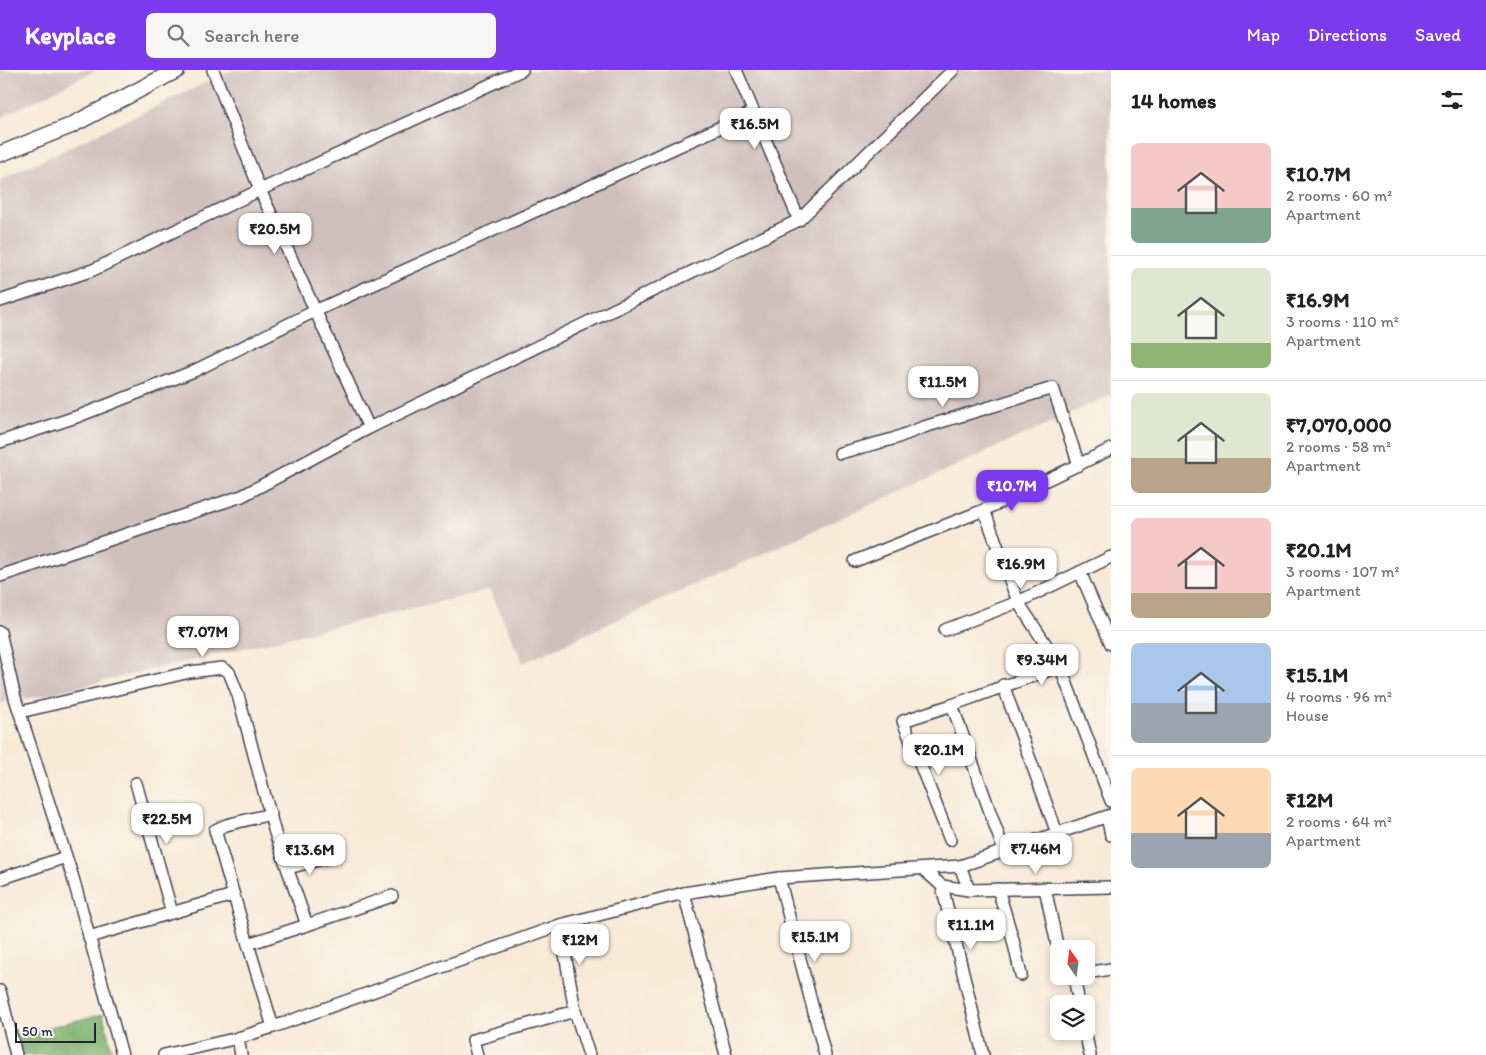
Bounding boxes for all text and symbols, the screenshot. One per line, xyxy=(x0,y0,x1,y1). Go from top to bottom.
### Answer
search box xyxy=(146,13,496,58)
text: Keyplace xyxy=(25,21,116,50)
icon: search xyxy=(164,21,192,49)
text: Search here xyxy=(204,24,299,47)
text: Map xyxy=(1247,24,1280,46)
text: Directions xyxy=(1308,24,1387,46)
text: Saved xyxy=(1415,24,1461,46)
icon: filters xyxy=(1438,86,1466,114)
text: 14 homes xyxy=(1131,88,1216,113)
pin: ₹16.5M xyxy=(714,108,796,150)
text: ₹16.5M xyxy=(731,114,779,133)
text: ₹10.7M xyxy=(1286,161,1351,186)
icon: home xyxy=(1171,163,1231,223)
text: 2 rooms · 60 m² xyxy=(1286,186,1392,205)
text: Apartment xyxy=(1286,205,1361,224)
pin: ₹20.5M xyxy=(234,212,316,255)
text: ₹20.5M xyxy=(250,219,301,238)
text: ₹16.9M xyxy=(1286,287,1350,312)
icon: home xyxy=(1171,288,1231,348)
text: 3 rooms · 110 m² xyxy=(1286,312,1399,331)
text: Apartment xyxy=(1286,331,1361,350)
pin: ₹11.5M xyxy=(902,366,984,408)
text: ₹11.5M xyxy=(919,372,967,391)
text: ₹7,070,000 xyxy=(1286,412,1392,437)
icon: home xyxy=(1171,413,1231,473)
text: 2 rooms · 58 m² xyxy=(1286,437,1391,456)
text: Apartment xyxy=(1286,456,1361,475)
pin: ₹10.7M xyxy=(971,470,1053,512)
text: ₹10.7M xyxy=(987,476,1037,495)
text: ₹20.1M xyxy=(1286,537,1352,562)
icon: home xyxy=(1171,538,1231,598)
pin: ₹16.9M xyxy=(980,548,1062,590)
text: ₹16.9M xyxy=(997,554,1045,573)
text: 3 rooms · 107 m² xyxy=(1286,562,1399,581)
text: Apartment xyxy=(1286,581,1361,600)
pin: ₹7.07M xyxy=(162,616,244,658)
text: ₹7.07M xyxy=(178,622,228,641)
pin: ₹9.34M xyxy=(1001,644,1083,686)
text: ₹9.34M xyxy=(1016,650,1068,669)
text: ₹15.1M xyxy=(1286,662,1348,687)
icon: home xyxy=(1171,663,1231,723)
text: 4 rooms · 96 m² xyxy=(1286,687,1392,706)
text: House xyxy=(1286,706,1329,725)
pin: ₹20.1M xyxy=(898,734,980,776)
text: ₹20.1M xyxy=(914,740,964,759)
text: ₹12M xyxy=(1286,787,1334,812)
icon: home xyxy=(1171,788,1231,848)
pin: ₹22.5M xyxy=(126,802,208,845)
text: ₹22.5M xyxy=(142,809,192,828)
text: 2 rooms · 64 m² xyxy=(1286,812,1392,831)
text: Apartment xyxy=(1286,831,1361,850)
pin: ₹7.46M xyxy=(995,832,1077,875)
pin: ₹13.6M xyxy=(269,834,351,876)
text: ₹7.46M xyxy=(1011,839,1061,858)
text: ₹13.6M xyxy=(286,840,334,859)
pin: ₹11.1M xyxy=(930,908,1012,951)
text: ₹11.1M xyxy=(948,915,994,934)
pin: ₹15.1M xyxy=(774,920,856,963)
pin: ₹12M xyxy=(550,924,610,966)
text: ₹15.1M xyxy=(791,927,839,946)
text: ₹12M xyxy=(562,930,598,949)
north arrow xyxy=(1050,940,1095,985)
map controls xyxy=(1050,940,1095,1040)
button: layers xyxy=(1050,995,1095,1040)
scale bar xyxy=(15,1020,96,1043)
text: 50 m xyxy=(22,1023,53,1040)

